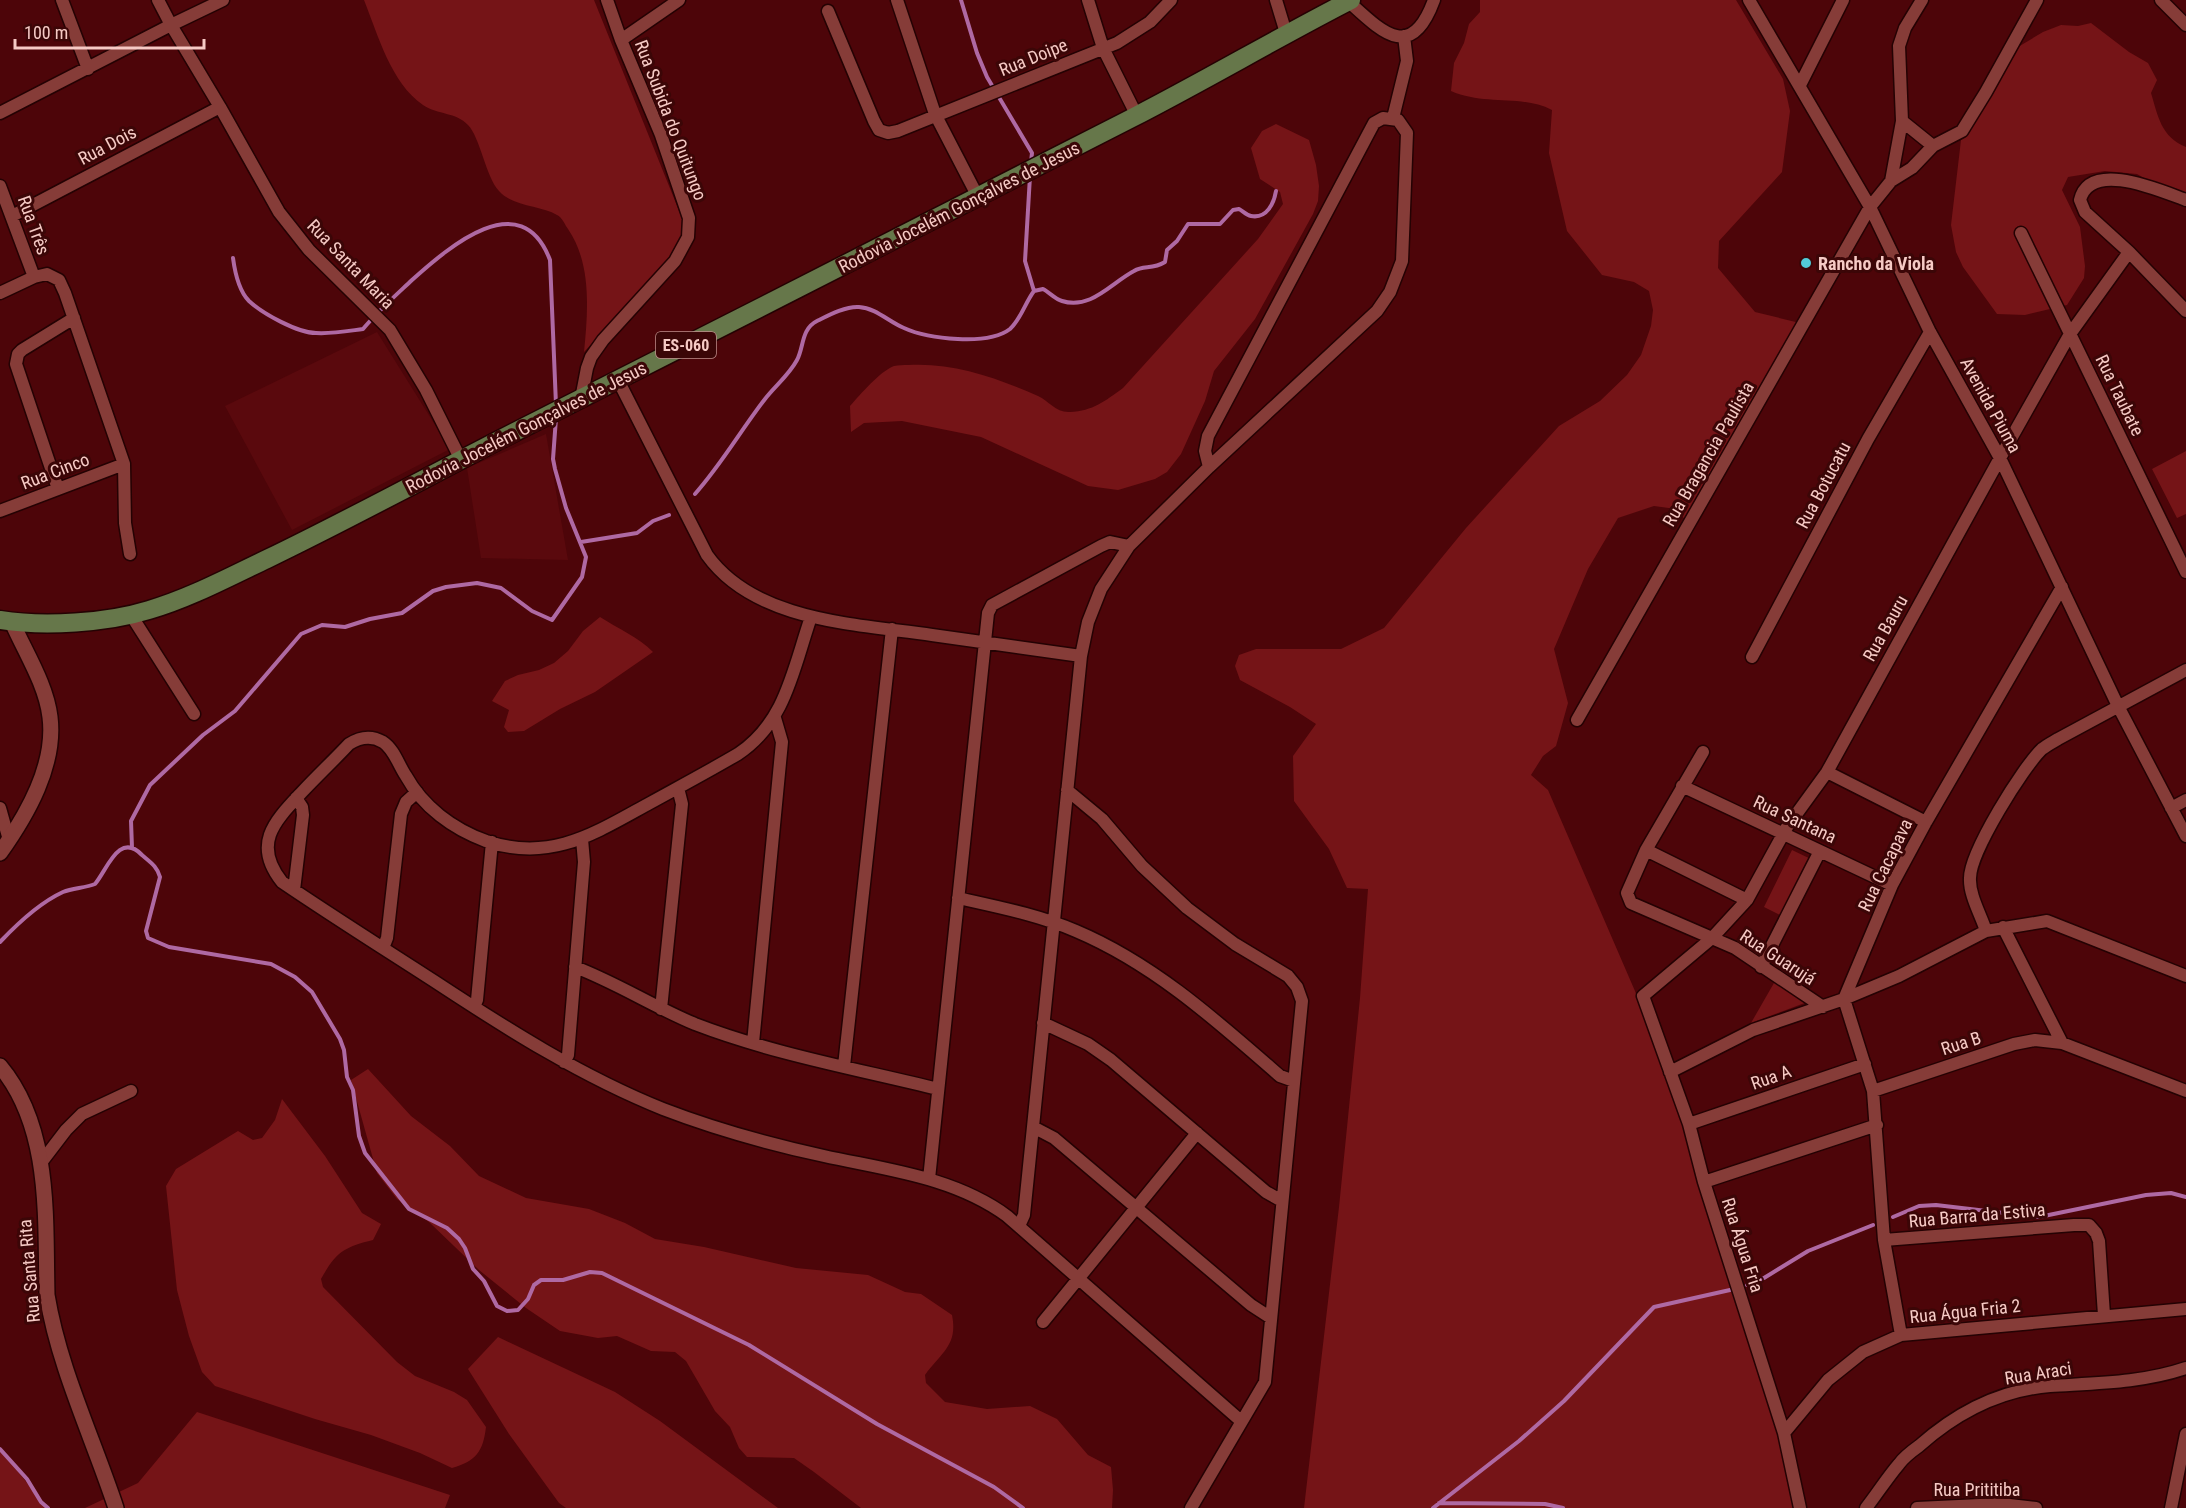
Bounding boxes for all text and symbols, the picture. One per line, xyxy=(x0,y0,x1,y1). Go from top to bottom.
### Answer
scale bar xyxy=(15,12,204,50)
text: 100 m xyxy=(24,22,68,43)
street label: Rua Doipe xyxy=(996,34,1070,80)
street label: Rua Subida do Quitungo xyxy=(631,37,711,203)
street label: Rua Dois xyxy=(74,121,140,169)
street label: Rodovia Jocelém Gonçalves de Jesus xyxy=(835,137,1083,277)
street label: Rua Três xyxy=(14,193,54,257)
street label: Rua Santa Maria xyxy=(303,215,399,313)
place label: Rancho da Viola xyxy=(1818,253,1934,274)
marker: Rancho da Viola xyxy=(1799,256,1813,270)
road number: ES-060 xyxy=(656,332,716,358)
street label: Rua Taubate xyxy=(2091,351,2149,439)
street label: Avenida Piuma xyxy=(1956,354,2026,456)
street label: Rodovia Jocelém Gonçalves de Jesus xyxy=(402,357,650,497)
street label: Rua Bragancia Paulista xyxy=(1658,378,1758,530)
street label: Rua Botucatu xyxy=(1791,438,1855,532)
street label: Rua Cinco xyxy=(18,448,92,494)
street label: Rua Bauru xyxy=(1858,591,1912,665)
street label: Rua Santana xyxy=(1750,791,1840,847)
street label: Rua Cacapava xyxy=(1854,815,1916,915)
street label: Rua Guarujá xyxy=(1736,925,1820,989)
street label: Rua B xyxy=(1938,1027,1984,1059)
street label: Rua A xyxy=(1748,1060,1795,1094)
street label: Rua Água Fria xyxy=(1718,1195,1768,1295)
street label: Rua Barra da Estiva xyxy=(1908,1199,2046,1231)
street label: Rua Santa Rita xyxy=(14,1219,44,1323)
street label: Rua Água Fria 2 xyxy=(1909,1295,2022,1327)
street label: Rua Araci xyxy=(2003,1357,2073,1389)
street label: Rua Prititiba xyxy=(1933,1479,2021,1500)

